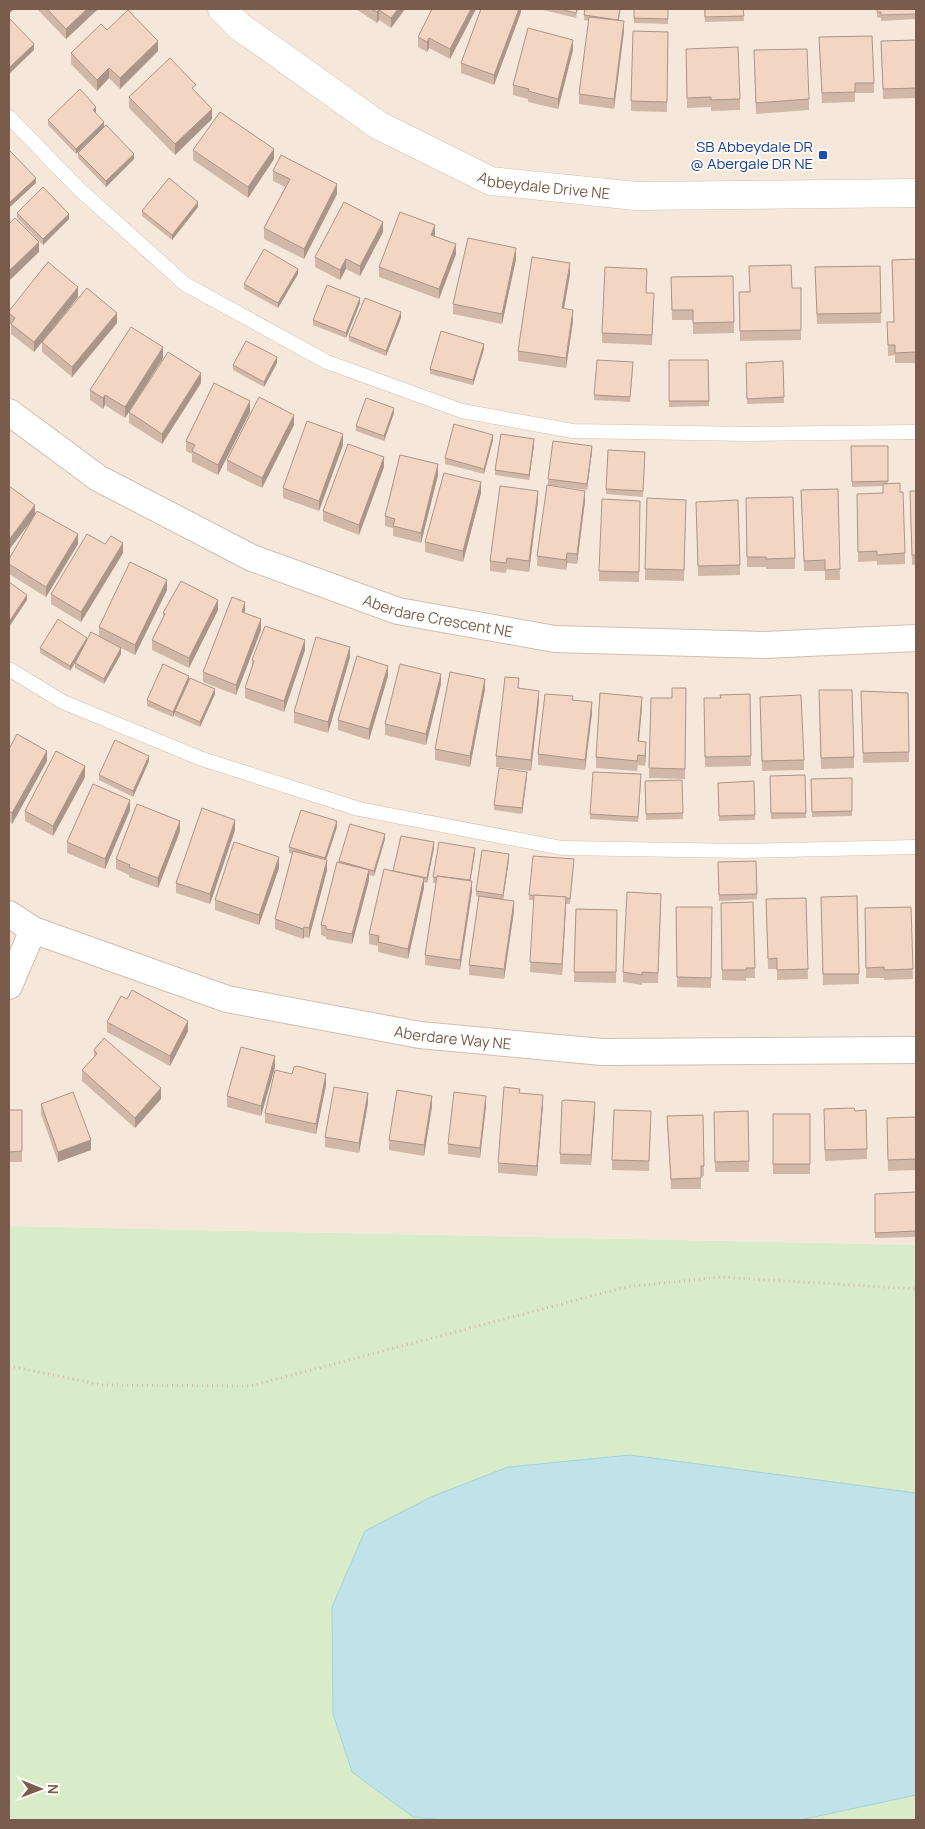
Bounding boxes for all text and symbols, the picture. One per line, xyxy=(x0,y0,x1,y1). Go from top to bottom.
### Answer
place label: SB Abbeydale DR @ Abergale DR NE xyxy=(690,136,813,174)
marker: SB Abbeydale DR @ Abergale DR NE xyxy=(817,149,829,161)
street label: Abbeydale Drive NE xyxy=(474,166,611,204)
street label: Aberdare Crescent NE xyxy=(361,589,515,642)
street label: Aberdare Way NE xyxy=(393,1020,512,1054)
north arrow xyxy=(15,1764,65,1814)
text: N xyxy=(44,1784,63,1794)

